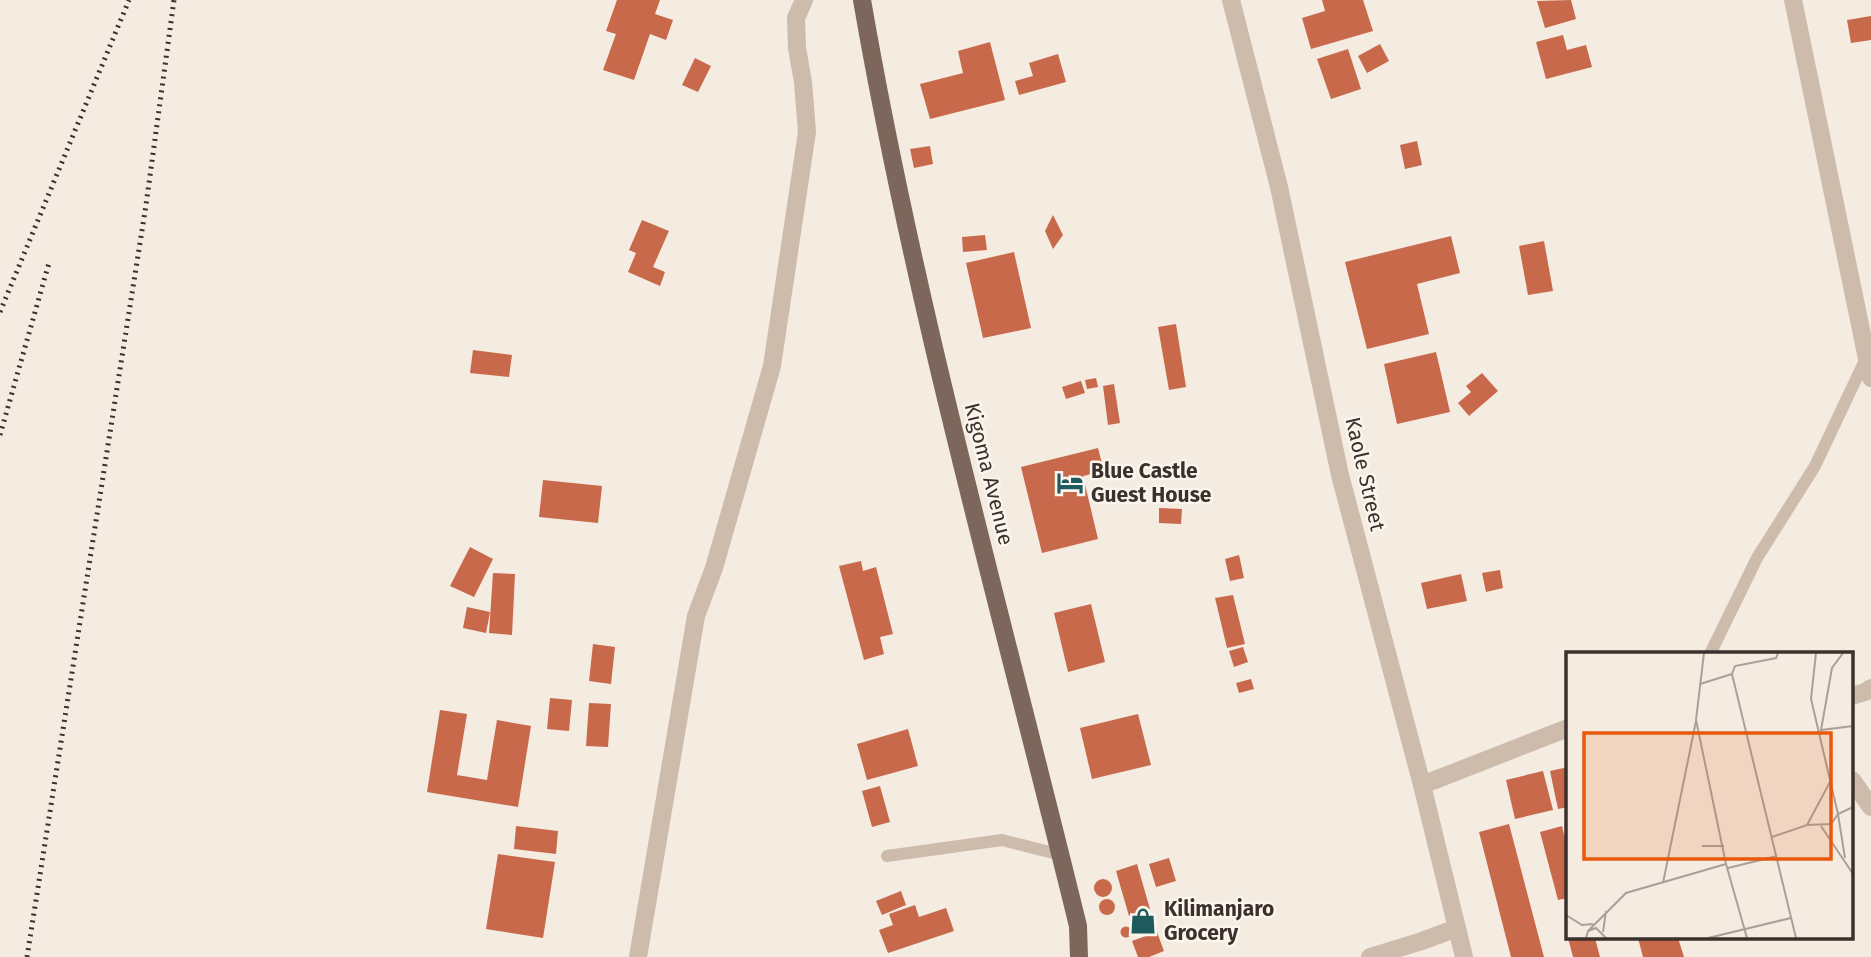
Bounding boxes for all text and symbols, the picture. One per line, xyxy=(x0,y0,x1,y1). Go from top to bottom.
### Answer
street label: Kigoma Avenue xyxy=(959,400,1019,548)
street label: Kaole Street xyxy=(1339,415,1391,534)
place label: Blue Castle Guest House xyxy=(1091,458,1212,508)
hotel icon: Blue Castle Guest House xyxy=(1055,468,1085,498)
inset map xyxy=(1566,652,1854,940)
place label: Kilimanjaro Grocery xyxy=(1164,896,1274,946)
shop icon: Kilimanjaro Grocery xyxy=(1128,906,1158,936)

